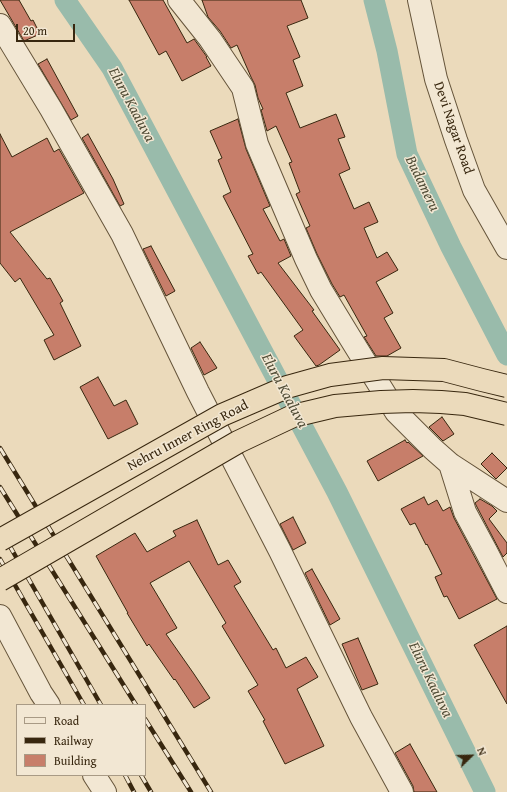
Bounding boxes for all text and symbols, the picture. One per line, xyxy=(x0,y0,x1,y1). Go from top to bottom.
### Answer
scale bar xyxy=(18,16,77,42)
text: 20 m xyxy=(23,22,47,39)
water label: Eluru Kaaluva xyxy=(104,65,158,145)
street label: Devi Nagar Road xyxy=(429,80,477,176)
water label: Budameru xyxy=(401,153,443,215)
water label: Eluru Kaaluva xyxy=(257,351,311,431)
street label: Nehru Inner Ring Road xyxy=(125,397,251,475)
water label: Eluru Kaaluva xyxy=(404,639,456,721)
legend xyxy=(16,704,146,776)
text: Road xyxy=(54,712,79,729)
text: Railway xyxy=(54,732,93,749)
north arrow xyxy=(451,736,491,776)
text: N xyxy=(473,745,491,758)
text: Building xyxy=(54,752,97,769)

